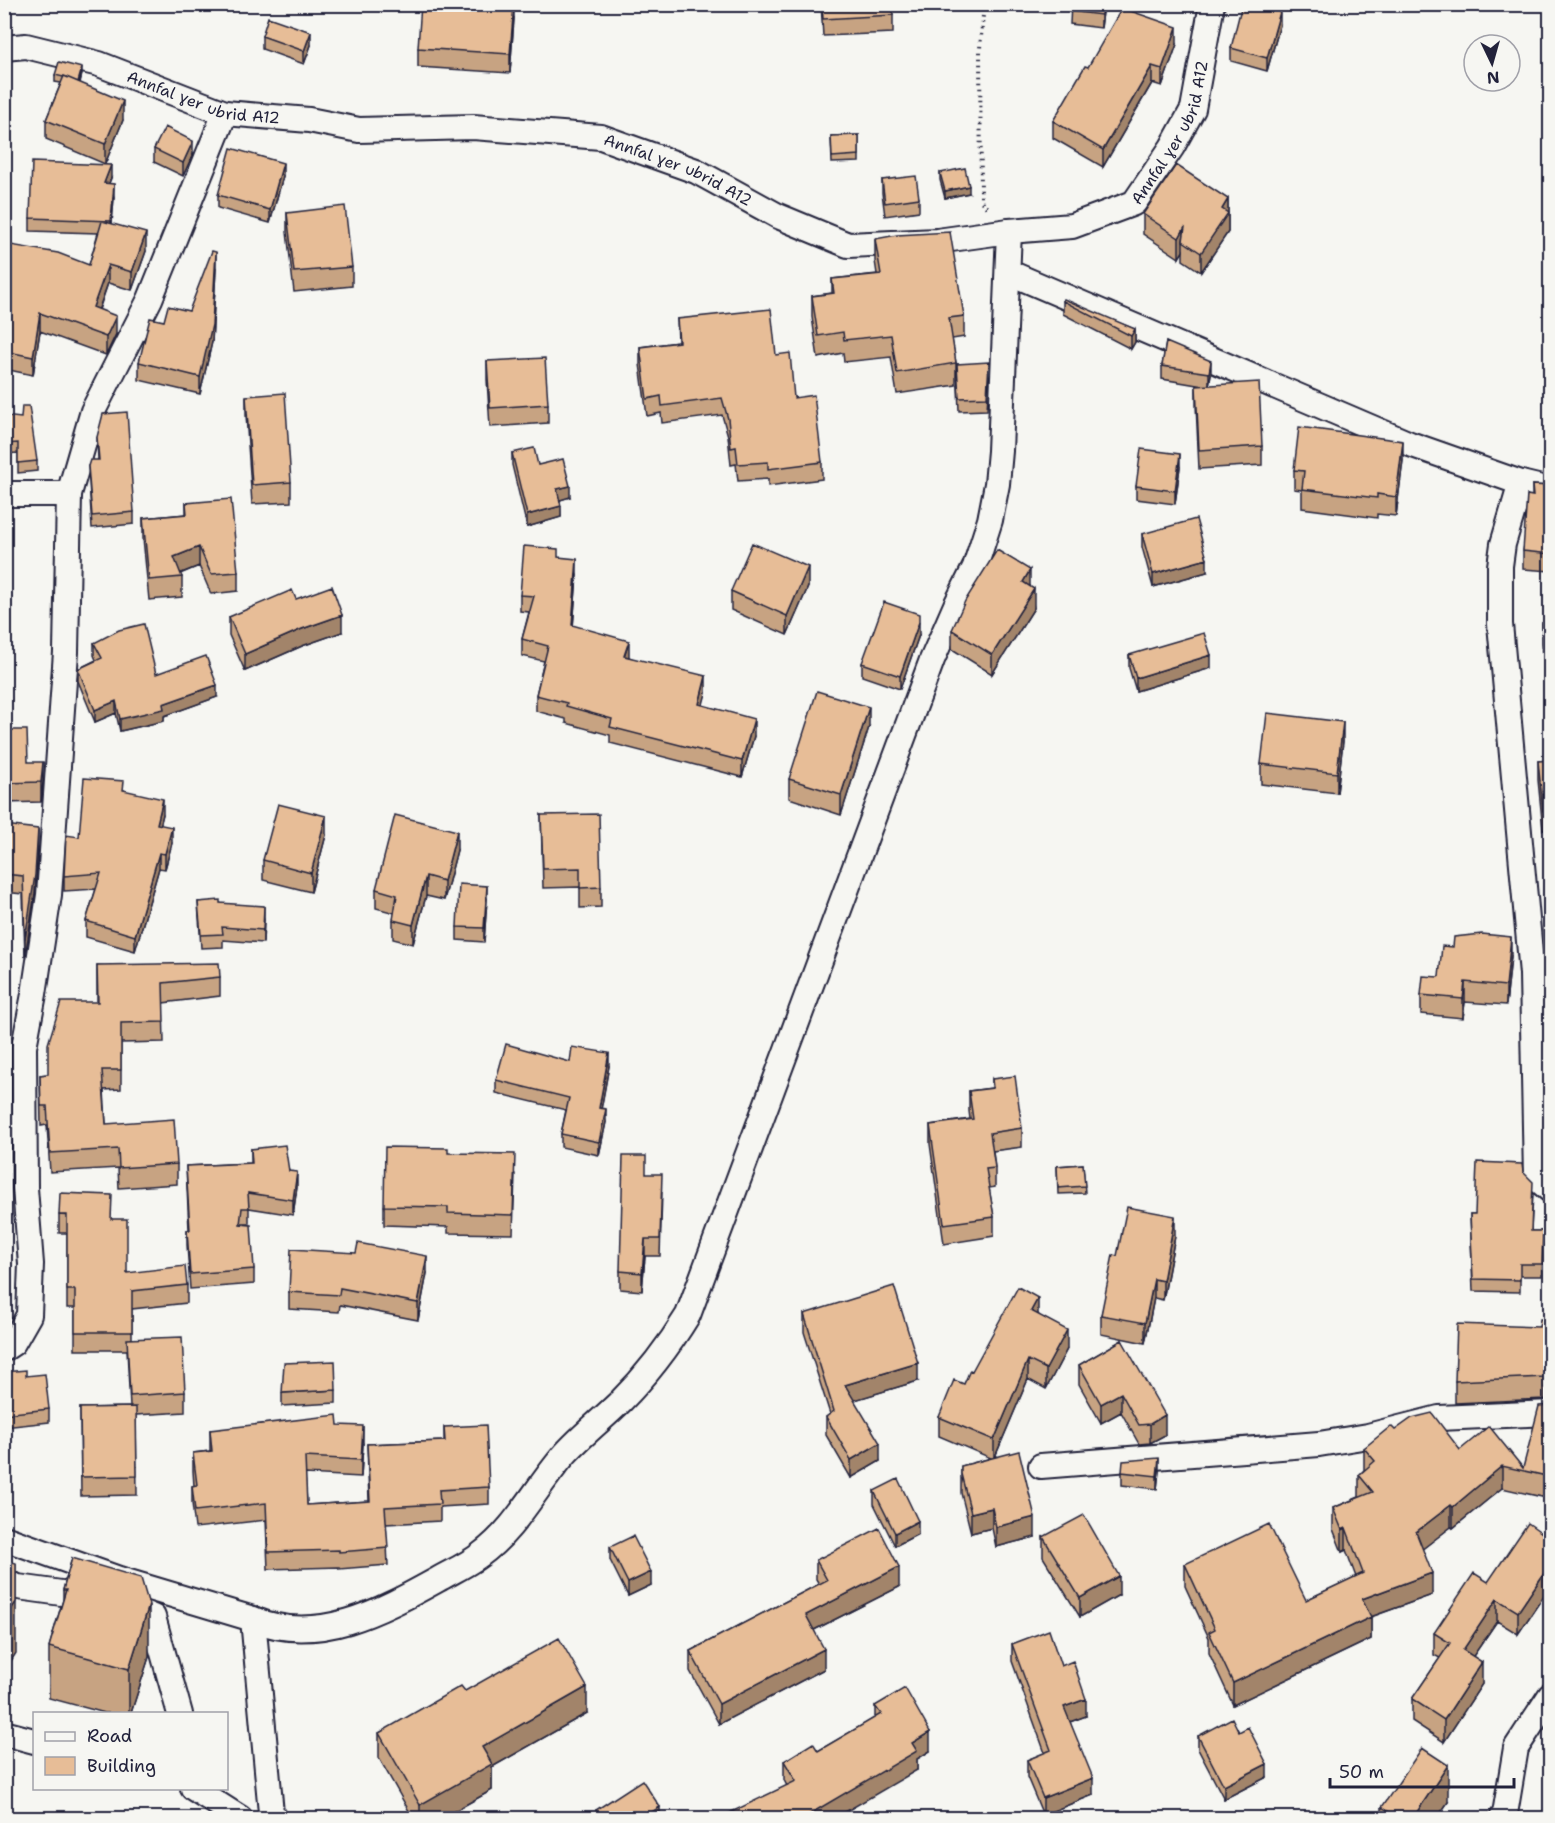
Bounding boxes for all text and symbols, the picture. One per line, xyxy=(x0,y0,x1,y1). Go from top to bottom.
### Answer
north arrow xyxy=(1462,33,1522,93)
street label: Annfal ɣer ubrid A12 xyxy=(1126,59,1213,209)
street label: Annfal ɣer ubrid A12 xyxy=(124,66,281,129)
text: N xyxy=(1486,66,1500,88)
street label: Annfal ɣer ubrid A12 xyxy=(601,129,756,211)
legend xyxy=(33,1712,228,1790)
text: Road xyxy=(87,1724,132,1748)
scale bar xyxy=(1330,1751,1514,1789)
text: Building xyxy=(87,1754,156,1778)
text: 50 m xyxy=(1339,1760,1384,1784)

